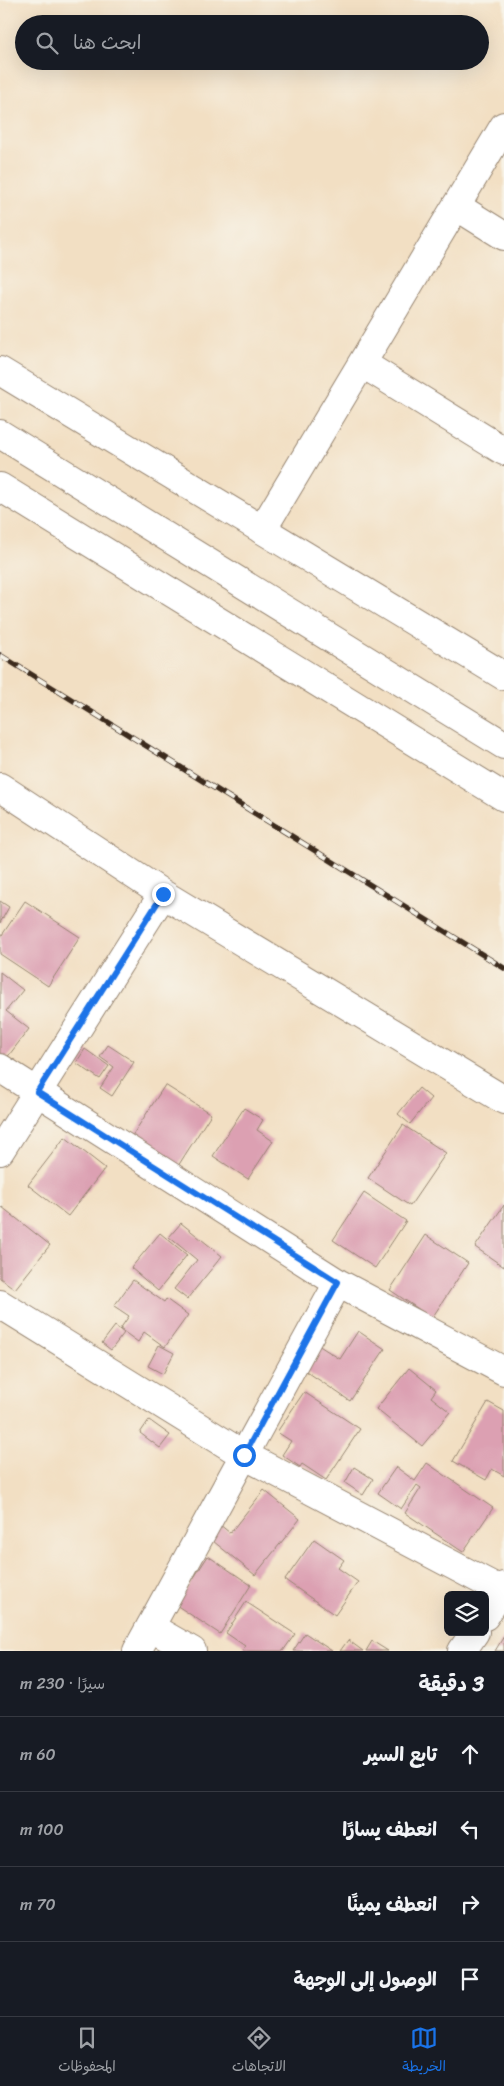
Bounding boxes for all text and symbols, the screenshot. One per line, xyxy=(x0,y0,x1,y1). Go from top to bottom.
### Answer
search box xyxy=(15,15,489,70)
text: ابحث هنا xyxy=(73,26,141,59)
icon: search xyxy=(33,29,61,57)
route end xyxy=(152,883,175,906)
route start xyxy=(233,1444,256,1467)
map controls xyxy=(444,1591,489,1636)
button: layers xyxy=(444,1591,489,1636)
text: 3 دقيقة xyxy=(419,1665,484,1703)
text: سيرًا · 230 m xyxy=(20,1669,105,1698)
text: تابع السير xyxy=(364,1738,437,1771)
text: 60 m xyxy=(20,1740,56,1769)
icon: ahead xyxy=(456,1740,484,1768)
text: انعطف يسارًا xyxy=(342,1813,437,1846)
text: 100 m xyxy=(20,1815,64,1844)
icon: left xyxy=(456,1815,484,1843)
text: انعطف يمينًا xyxy=(347,1888,437,1921)
text: 70 m xyxy=(20,1890,56,1919)
icon: right xyxy=(456,1890,484,1918)
text: الوصول إلى الوجهة xyxy=(294,1963,437,1996)
icon: arrive xyxy=(456,1965,484,1993)
tab: المحفوظات xyxy=(58,2024,116,2079)
tab: الاتجاهات xyxy=(232,2024,286,2079)
tab: الخريطة xyxy=(402,2024,446,2079)

